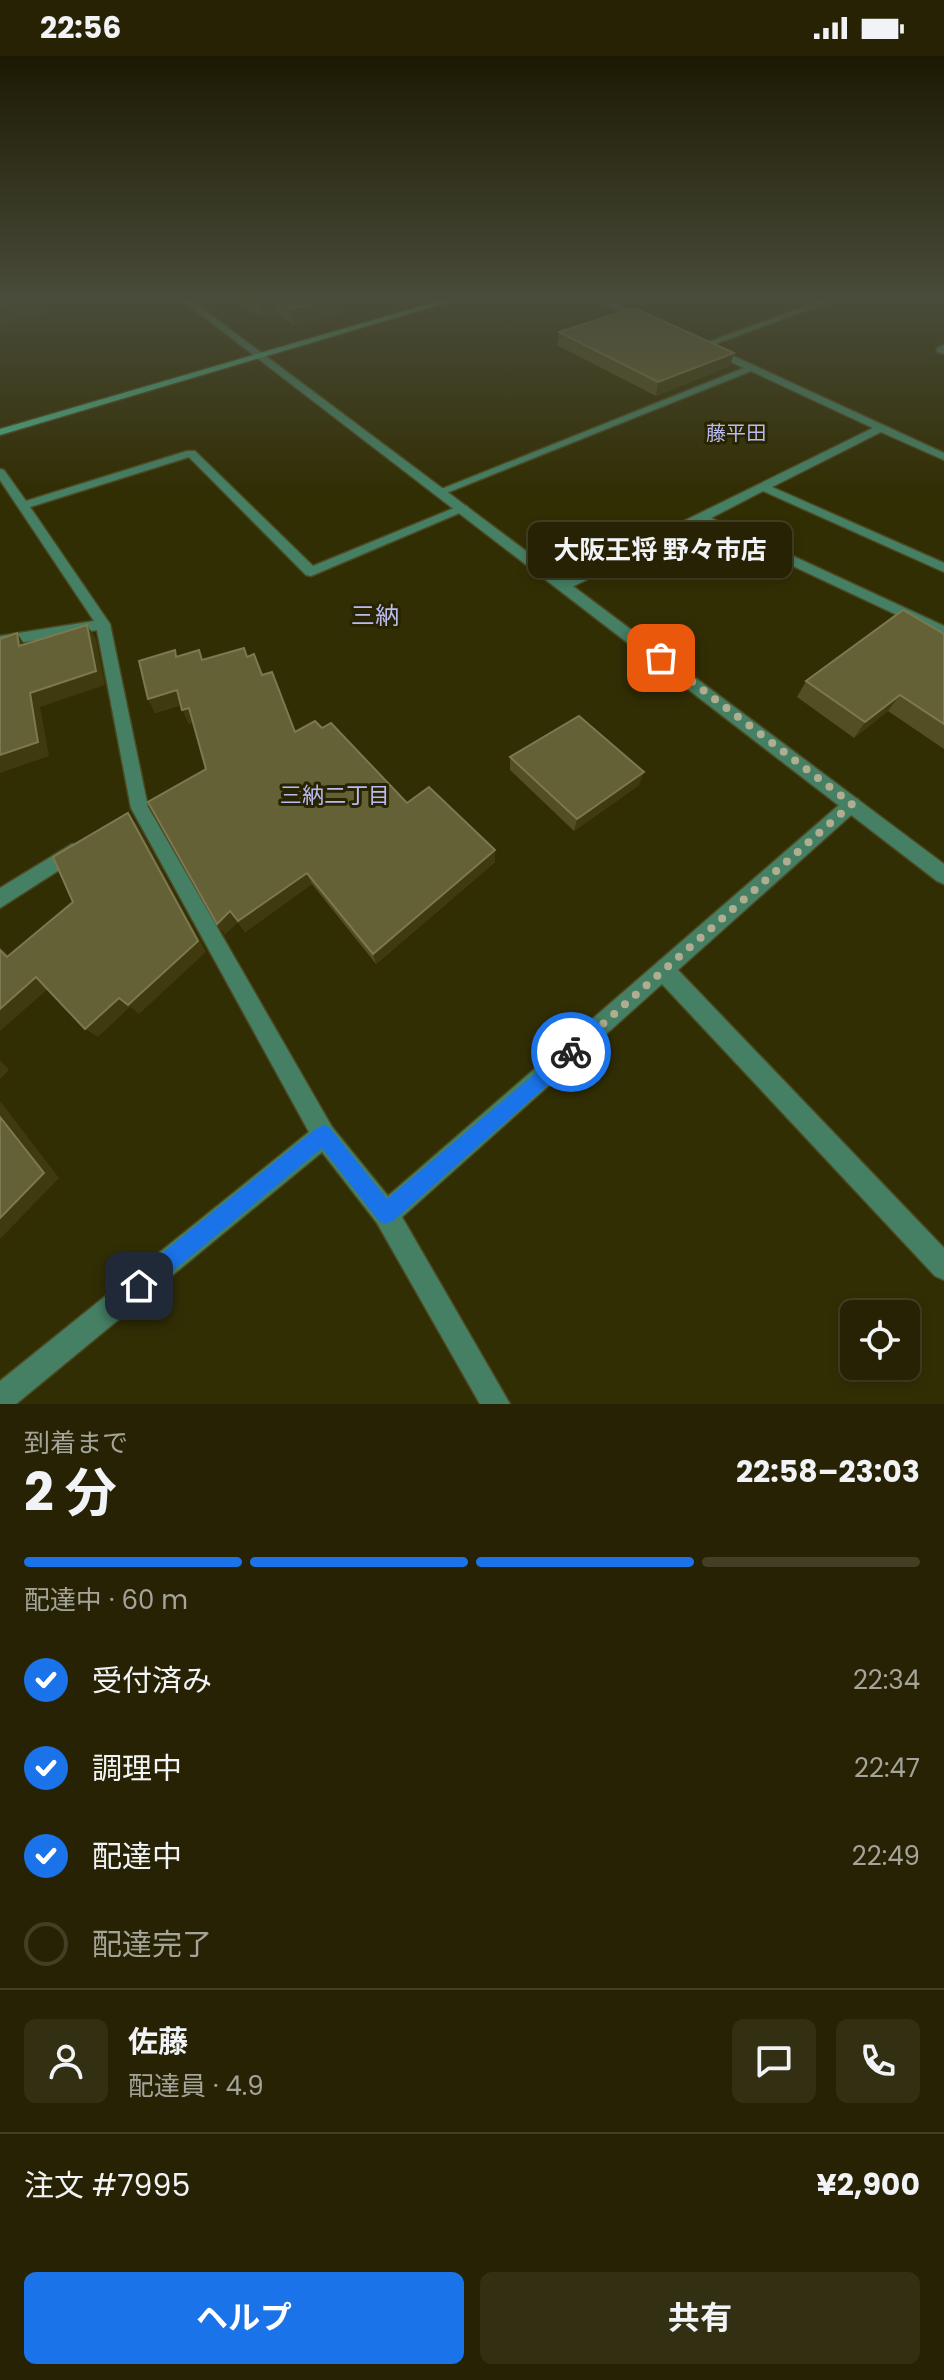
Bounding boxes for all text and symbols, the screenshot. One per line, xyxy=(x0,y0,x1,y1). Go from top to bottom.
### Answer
text: 22:56 xyxy=(40,6,121,49)
district label: 藤平田 xyxy=(706,419,766,447)
callout: 大阪王将 野々市店 xyxy=(529,522,793,578)
text: 大阪王将 野々市店 xyxy=(553,532,767,568)
district label: 三納 xyxy=(351,599,399,632)
pin xyxy=(627,624,695,692)
icon: bag xyxy=(639,636,683,680)
district label: 三納二丁目 xyxy=(280,780,390,811)
courier xyxy=(531,1012,611,1092)
icon: bike xyxy=(549,1030,593,1074)
pin xyxy=(105,1252,173,1320)
icon: home xyxy=(117,1264,161,1308)
map controls xyxy=(840,1300,920,1380)
button: locate xyxy=(840,1300,920,1380)
text: 到着まで xyxy=(24,1425,128,1461)
text: 22:58–23:03 xyxy=(736,1450,920,1493)
text: 2 分 xyxy=(24,1456,117,1529)
text: 配達中 · 60 m xyxy=(24,1582,188,1618)
icon: check xyxy=(24,1658,68,1702)
text: 受付済み xyxy=(92,1659,212,1702)
text: 22:34 xyxy=(853,1662,920,1698)
icon: check xyxy=(24,1746,68,1790)
text: 調理中 xyxy=(92,1747,182,1790)
text: 22:47 xyxy=(854,1750,920,1786)
icon: check xyxy=(24,1834,68,1878)
text: 配達中 xyxy=(92,1835,182,1878)
text: 22:49 xyxy=(852,1838,920,1874)
text: 配達完了 xyxy=(92,1923,212,1966)
button: person xyxy=(24,2019,108,2103)
button: chat xyxy=(732,2019,816,2103)
button: phone xyxy=(836,2019,920,2103)
text: 佐藤 xyxy=(128,2020,188,2063)
text: 配達員 · 4.9 xyxy=(128,2068,264,2104)
text: ¥2,900 xyxy=(817,2163,920,2206)
text: 注文 #7995 xyxy=(24,2164,190,2207)
button: ヘルプ xyxy=(24,2272,464,2364)
button: 共有 xyxy=(480,2272,920,2364)

